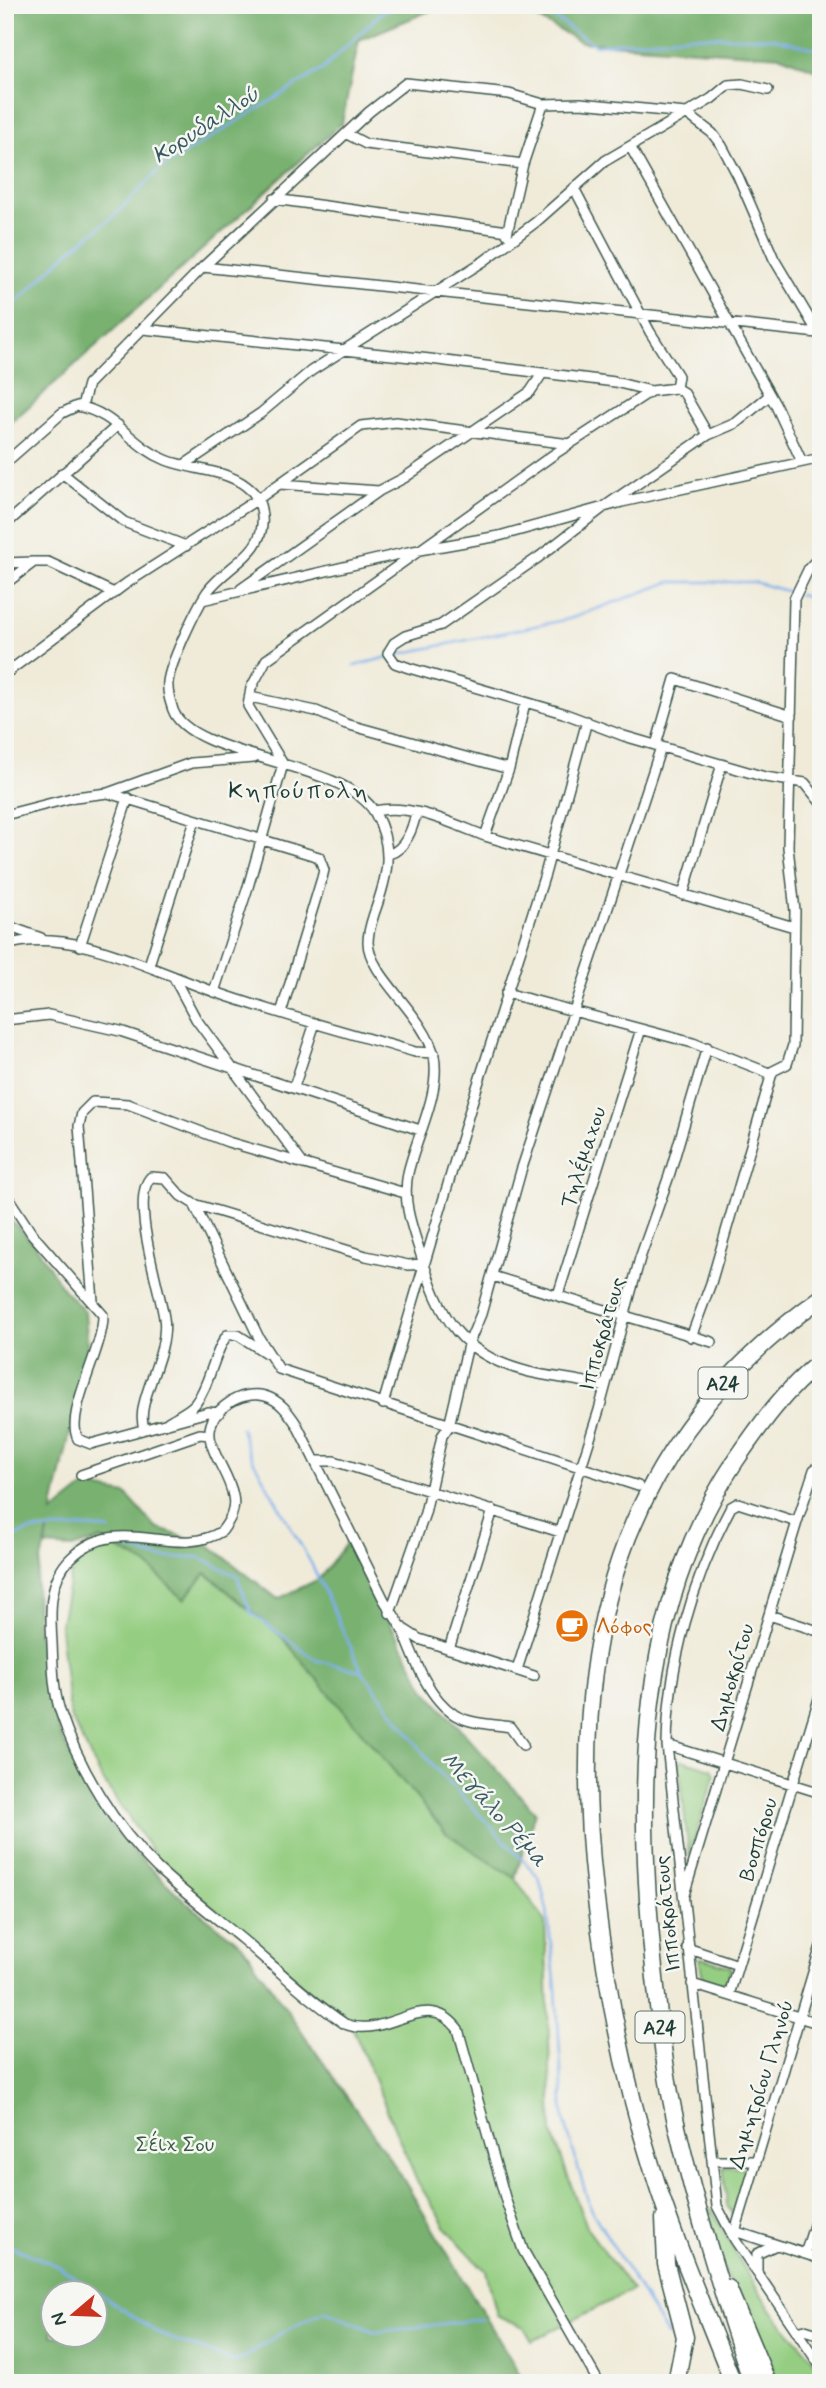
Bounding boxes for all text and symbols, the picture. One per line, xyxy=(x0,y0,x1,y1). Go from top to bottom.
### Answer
water label: Κορυδαλλού xyxy=(147,80,265,171)
district label: Κηπούπολη xyxy=(228,776,370,807)
street label: Τηλέμαχου xyxy=(553,1103,614,1212)
street label: Ιπποκράτους xyxy=(573,1274,633,1395)
road number: Α24 xyxy=(698,1368,748,1399)
cafe icon: Λόφος xyxy=(553,1607,591,1645)
place label: Λόφος xyxy=(596,1613,652,1641)
street label: Δημοκρίτου xyxy=(704,1620,762,1734)
water label: Μεγάλο Ρέμα xyxy=(434,1746,554,1875)
street label: Βοσπόρου xyxy=(733,1794,785,1884)
street label: Ιπποκράτους xyxy=(648,1854,688,1974)
street label: Δημητρίου Γληνού xyxy=(723,1996,801,2172)
road number: Α24 xyxy=(636,2011,684,2042)
park label: Σέιχ Σου xyxy=(136,2130,214,2159)
north arrow xyxy=(38,2280,108,2350)
text: N xyxy=(45,2309,73,2329)

